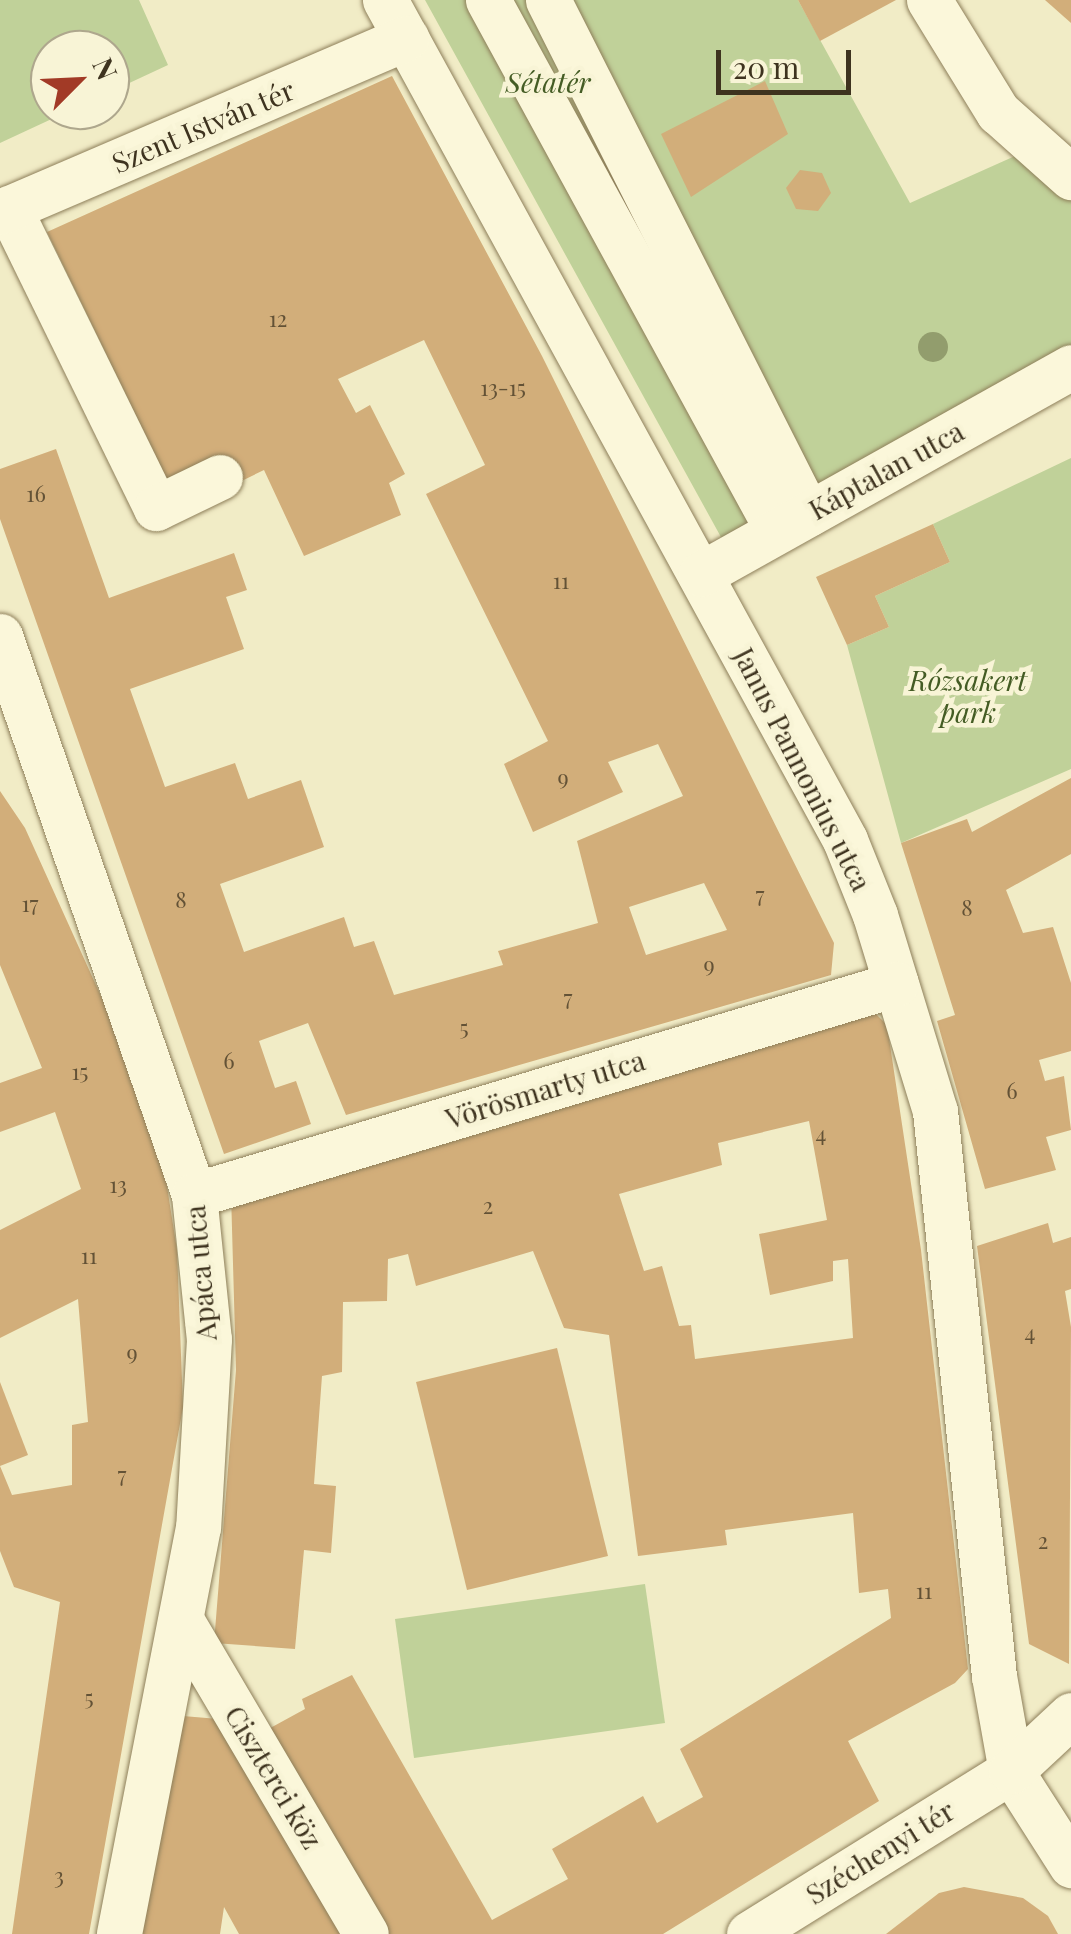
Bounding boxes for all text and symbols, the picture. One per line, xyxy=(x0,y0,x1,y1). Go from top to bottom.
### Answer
north arrow xyxy=(30,30,130,130)
scale bar xyxy=(721,30,856,92)
text: 20 m xyxy=(733,47,799,87)
text: N xyxy=(85,52,127,85)
park label: Sétatér xyxy=(506,65,590,99)
street label: Szent István tér xyxy=(106,72,300,180)
house number: 12 xyxy=(269,306,287,332)
house number: 13-15 xyxy=(480,375,526,401)
street label: Káptalan utca xyxy=(803,414,969,526)
house number: 16 xyxy=(26,481,46,507)
house number: 11 xyxy=(553,568,569,594)
street label: Janus Pannonius utca xyxy=(727,642,879,896)
park label: Rózsakert park xyxy=(909,663,1027,729)
house number: 9 xyxy=(557,765,569,791)
house number: 7 xyxy=(756,882,764,908)
house number: 8 xyxy=(175,887,187,913)
house number: 17 xyxy=(21,891,39,917)
house number: 8 xyxy=(961,895,973,921)
house number: 9 xyxy=(703,952,715,978)
house number: 7 xyxy=(564,985,572,1011)
house number: 5 xyxy=(459,1015,469,1041)
street label: Vörösmarty utca xyxy=(441,1043,649,1135)
house number: 6 xyxy=(223,1048,235,1074)
house number: 15 xyxy=(71,1059,89,1085)
house number: 6 xyxy=(1006,1078,1018,1104)
house number: 4 xyxy=(816,1121,826,1147)
house number: 13 xyxy=(109,1172,127,1198)
house number: 2 xyxy=(483,1193,493,1219)
street label: Apáca utca xyxy=(177,1204,223,1342)
house number: 11 xyxy=(81,1243,97,1269)
house number: 4 xyxy=(1025,1320,1035,1346)
house number: 9 xyxy=(126,1340,138,1366)
house number: 7 xyxy=(118,1462,126,1488)
house number: 2 xyxy=(1038,1528,1048,1554)
house number: 11 xyxy=(916,1578,932,1604)
house number: 5 xyxy=(84,1685,94,1711)
street label: Ciszterci köz xyxy=(218,1699,330,1855)
street label: Széchenyi tér xyxy=(799,1793,961,1911)
house number: 3 xyxy=(54,1863,64,1889)

